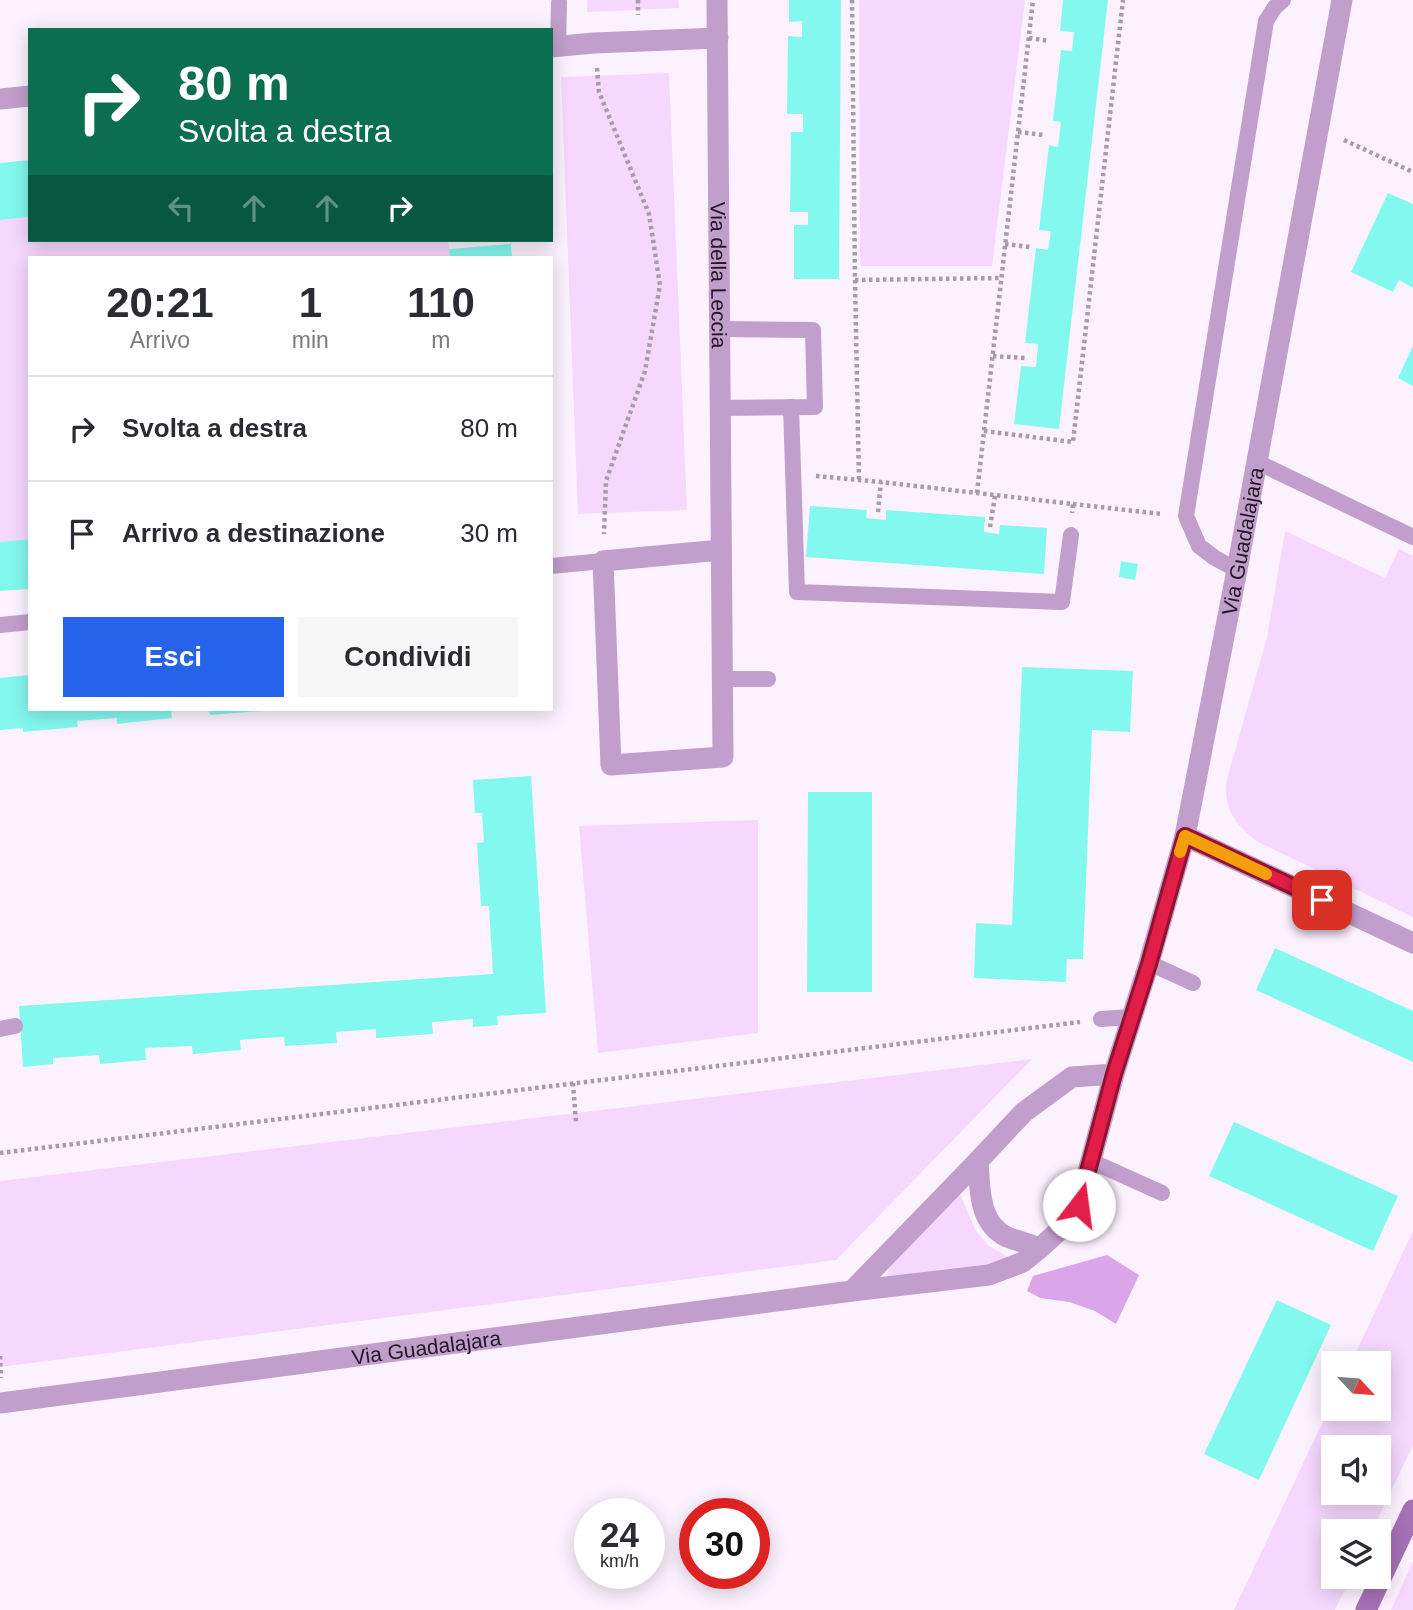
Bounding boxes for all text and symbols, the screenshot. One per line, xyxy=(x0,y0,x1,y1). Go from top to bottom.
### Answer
icon: right xyxy=(63,56,154,147)
text: 80 m xyxy=(178,56,290,110)
text: Svolta a destra xyxy=(178,113,391,149)
icon: left xyxy=(162,189,200,227)
icon: ahead xyxy=(235,189,273,227)
icon: ahead xyxy=(308,189,346,227)
icon: right xyxy=(381,189,419,227)
street label: Via della Leccia xyxy=(707,201,731,349)
text: 20:21 xyxy=(106,279,214,326)
text: 1 xyxy=(299,279,322,326)
text: 110 xyxy=(407,279,475,326)
text: Arrivo xyxy=(130,327,190,353)
text: min xyxy=(292,327,329,353)
text: m xyxy=(431,327,451,353)
icon: right xyxy=(63,410,101,448)
text: Svolta a destra xyxy=(122,413,307,443)
text: 80 m xyxy=(460,413,518,443)
street label: Via Guadalajara xyxy=(1217,465,1267,617)
icon: arrive xyxy=(63,515,101,553)
text: Arrivo a destinazione xyxy=(122,518,385,548)
text: 30 m xyxy=(460,518,518,548)
button: Esci xyxy=(63,617,284,697)
button: Condividi xyxy=(298,617,518,697)
pin xyxy=(1292,870,1352,930)
icon: arrive xyxy=(1303,881,1341,919)
position arrow xyxy=(1042,1168,1116,1242)
street label: Via Guadalajara xyxy=(350,1326,503,1368)
north arrow xyxy=(1321,1351,1391,1421)
map controls xyxy=(1321,1351,1391,1589)
button: sound xyxy=(1321,1435,1391,1505)
speed limit sign: 30 xyxy=(679,1498,770,1589)
text: 24 xyxy=(600,1515,639,1554)
button: layers xyxy=(1321,1519,1391,1589)
text: km/h xyxy=(600,1551,639,1571)

